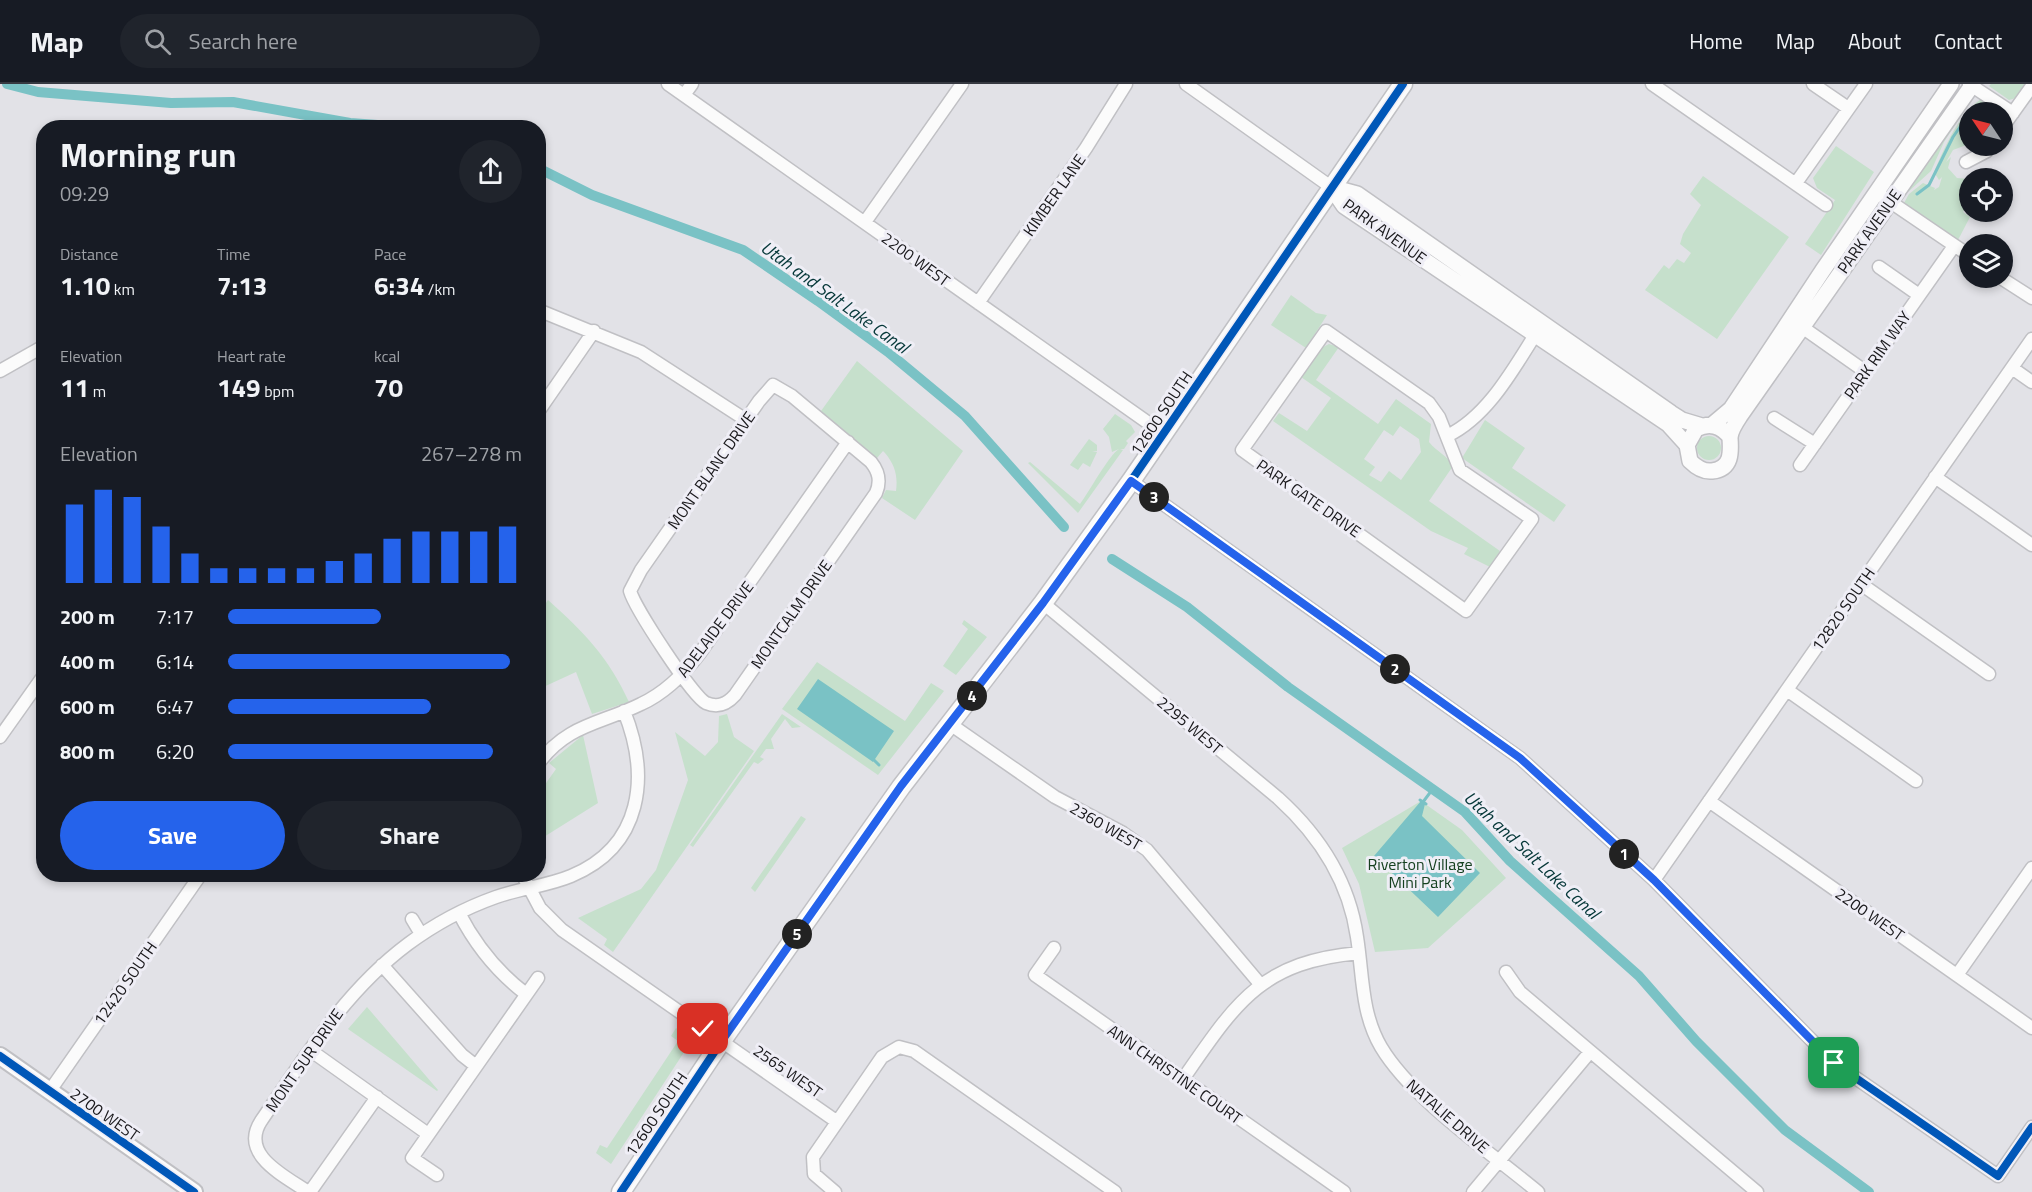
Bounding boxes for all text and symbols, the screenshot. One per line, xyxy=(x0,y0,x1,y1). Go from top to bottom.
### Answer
search box xyxy=(120,14,540,68)
text: Map xyxy=(30,20,84,63)
text: Search here xyxy=(189,24,298,58)
icon: search xyxy=(141,25,174,58)
text: Home xyxy=(1689,25,1743,57)
text: Map xyxy=(1776,25,1815,57)
text: About xyxy=(1848,25,1901,57)
text: Contact xyxy=(1934,25,2002,57)
north arrow xyxy=(1959,102,2013,156)
map controls xyxy=(1959,102,2013,288)
text: Morning run xyxy=(60,130,237,180)
button: share xyxy=(459,140,522,203)
street label: KIMBER LANE xyxy=(1017,149,1091,241)
button: locate xyxy=(1959,168,2013,222)
text: 09:29 xyxy=(60,178,109,209)
street label: PARK AVENUE xyxy=(1831,184,1907,278)
street label: PARK AVENUE xyxy=(1338,192,1432,270)
street label: 2200 WEST xyxy=(877,226,956,292)
water label: Utah and Salt Lake Canal xyxy=(755,234,916,361)
button: layers xyxy=(1959,234,2013,288)
text: Distance xyxy=(60,242,118,266)
text: Time xyxy=(217,242,250,266)
text: Pace xyxy=(374,242,406,266)
text: 1.10 xyxy=(60,266,110,305)
text: 7:13 xyxy=(217,266,267,305)
text: 6:34 xyxy=(374,266,424,305)
text: km xyxy=(110,277,135,301)
text: /km xyxy=(424,277,456,301)
street label: PARK RIM WAY xyxy=(1838,306,1917,404)
text: Elevation xyxy=(60,344,122,368)
text: Heart rate xyxy=(217,344,286,368)
text: kcal xyxy=(374,344,400,368)
street label: 12600 SOUTH xyxy=(1124,366,1198,460)
text: 11 xyxy=(60,368,89,407)
text: 149 xyxy=(217,368,261,407)
text: 70 xyxy=(374,368,403,407)
text: m xyxy=(89,379,106,403)
text: bpm xyxy=(261,379,294,403)
street label: MONT BLANC DRIVE xyxy=(661,406,761,534)
text: Elevation xyxy=(60,438,138,469)
text: 267–278 m xyxy=(421,438,522,469)
street label: PARK GATE DRIVE xyxy=(1252,453,1366,543)
pin: 3 xyxy=(1139,482,1169,512)
text: 3 xyxy=(1150,485,1158,509)
street label: MONTCALM DRIVE xyxy=(744,555,838,673)
street label: 12820 SOUTH xyxy=(1805,562,1881,656)
street label: ADELAIDE DRIVE xyxy=(671,576,759,682)
text: 200 m xyxy=(60,601,115,632)
text: 7:17 xyxy=(156,601,194,632)
text: 400 m xyxy=(60,646,115,677)
text: 6:14 xyxy=(156,646,194,677)
pin: 2 xyxy=(1380,654,1410,684)
text: 2 xyxy=(1391,657,1399,681)
pin: 4 xyxy=(957,681,987,711)
text: 4 xyxy=(968,684,976,708)
street label: 2295 WEST xyxy=(1152,690,1229,760)
text: 600 m xyxy=(60,691,115,722)
text: 6:47 xyxy=(156,691,194,722)
text: 800 m xyxy=(60,736,115,767)
text: 6:20 xyxy=(156,736,194,767)
water label: Utah and Salt Lake Canal xyxy=(1458,785,1608,927)
street label: 2360 WEST xyxy=(1066,796,1147,857)
button: Save xyxy=(60,801,285,870)
button: Share xyxy=(297,801,522,870)
pin: 1 xyxy=(1609,839,1639,869)
text: 1 xyxy=(1620,842,1628,866)
park label: Riverton Village Mini Park xyxy=(1367,852,1473,894)
street label: 2200 WEST xyxy=(1831,881,1910,947)
pin: 5 xyxy=(782,919,812,949)
text: 5 xyxy=(793,922,801,946)
street label: 12420 SOUTH xyxy=(87,936,163,1030)
street label: MONT SUR DRIVE xyxy=(259,1003,349,1117)
pin xyxy=(677,1003,728,1054)
icon: check xyxy=(686,1012,719,1045)
street label: ANN CHRISTINE COURT xyxy=(1103,1018,1248,1130)
pin xyxy=(1808,1037,1859,1088)
street label: 2565 WEST xyxy=(749,1038,828,1104)
icon: arrive xyxy=(1817,1046,1850,1079)
street label: 12600 SOUTH xyxy=(619,1067,693,1161)
street label: NATALIE DRIVE xyxy=(1401,1073,1495,1159)
street label: 2700 WEST xyxy=(66,1081,145,1147)

